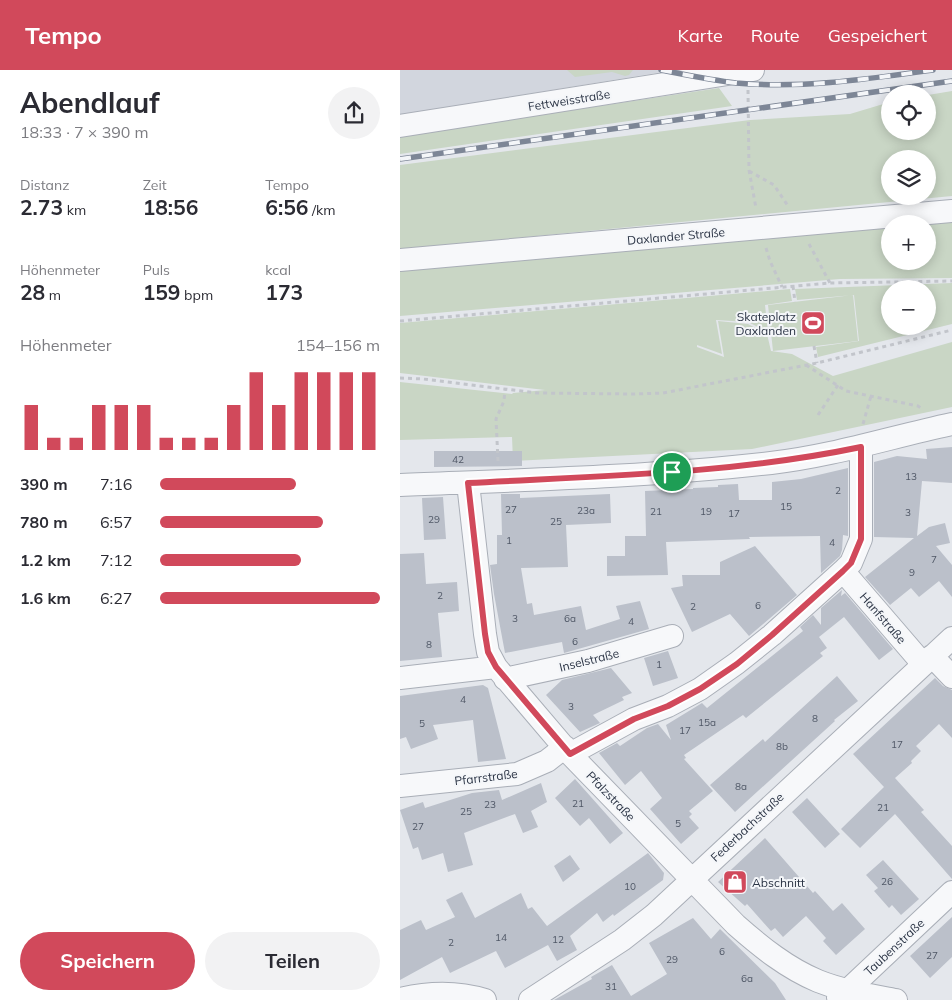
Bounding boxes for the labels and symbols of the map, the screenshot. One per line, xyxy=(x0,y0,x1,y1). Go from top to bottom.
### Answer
street label: Fettweisstraße xyxy=(527,86,611,114)
street label: Daxlander Straße xyxy=(626,224,726,248)
place label: Skateplatz Daxlanden xyxy=(736,309,796,338)
sports icon: Skateplatz Daxlanden xyxy=(800,310,826,336)
pin xyxy=(651,451,693,493)
house number: 42 xyxy=(452,453,464,466)
house number: 13 xyxy=(905,470,917,483)
house number: 2 xyxy=(835,484,841,497)
house number: 15 xyxy=(780,500,792,513)
house number: 27 xyxy=(505,503,517,516)
house number: 23a xyxy=(577,504,595,517)
house number: 21 xyxy=(650,505,662,518)
house number: 19 xyxy=(700,505,712,518)
house number: 3 xyxy=(905,506,911,519)
house number: 17 xyxy=(728,507,740,520)
house number: 29 xyxy=(428,513,440,526)
house number: 25 xyxy=(550,515,562,528)
house number: 1 xyxy=(506,534,512,547)
house number: 4 xyxy=(829,536,835,549)
house number: 7 xyxy=(931,553,937,566)
house number: 9 xyxy=(909,566,915,579)
house number: 2 xyxy=(437,589,443,602)
street label: Hanfstraße xyxy=(857,589,909,647)
house number: 6 xyxy=(755,599,761,612)
house number: 2 xyxy=(690,600,696,613)
house number: 3 xyxy=(512,612,518,625)
house number: 6a xyxy=(564,612,576,625)
house number: 4 xyxy=(628,615,634,628)
house number: 6 xyxy=(572,635,578,648)
house number: 8 xyxy=(426,638,432,651)
street label: Inselstraße xyxy=(557,645,621,675)
house number: 1 xyxy=(656,658,662,671)
house number: 4 xyxy=(460,693,466,706)
house number: 3 xyxy=(568,700,574,713)
house number: 8 xyxy=(812,712,818,725)
house number: 15a xyxy=(698,716,716,729)
house number: 5 xyxy=(419,717,425,730)
house number: 17 xyxy=(679,724,691,737)
house number: 17 xyxy=(891,738,903,751)
house number: 8b xyxy=(776,740,788,753)
street label: Pfarrstraße xyxy=(454,766,518,788)
street label: Pfalzstraße xyxy=(583,768,639,824)
house number: 8a xyxy=(735,780,747,793)
street label: Federbachstraße xyxy=(707,789,787,865)
house number: 21 xyxy=(572,797,584,810)
house number: 23 xyxy=(484,798,496,811)
house number: 21 xyxy=(877,801,889,814)
house number: 25 xyxy=(460,805,472,818)
house number: 5 xyxy=(675,817,681,830)
house number: 27 xyxy=(412,820,424,833)
shop icon: Abschnitt xyxy=(722,869,748,895)
place label: Abschnitt xyxy=(752,875,805,890)
house number: 26 xyxy=(881,875,893,888)
house number: 10 xyxy=(624,880,636,893)
street label: Taubenstraße xyxy=(861,915,927,979)
house number: 14 xyxy=(495,931,507,944)
house number: 12 xyxy=(552,933,564,946)
house number: 2 xyxy=(448,936,454,949)
house number: 6 xyxy=(719,945,725,958)
house number: 27 xyxy=(926,949,938,962)
house number: 29 xyxy=(666,953,678,966)
house number: 6a xyxy=(741,972,753,985)
house number: 31 xyxy=(605,980,617,993)

